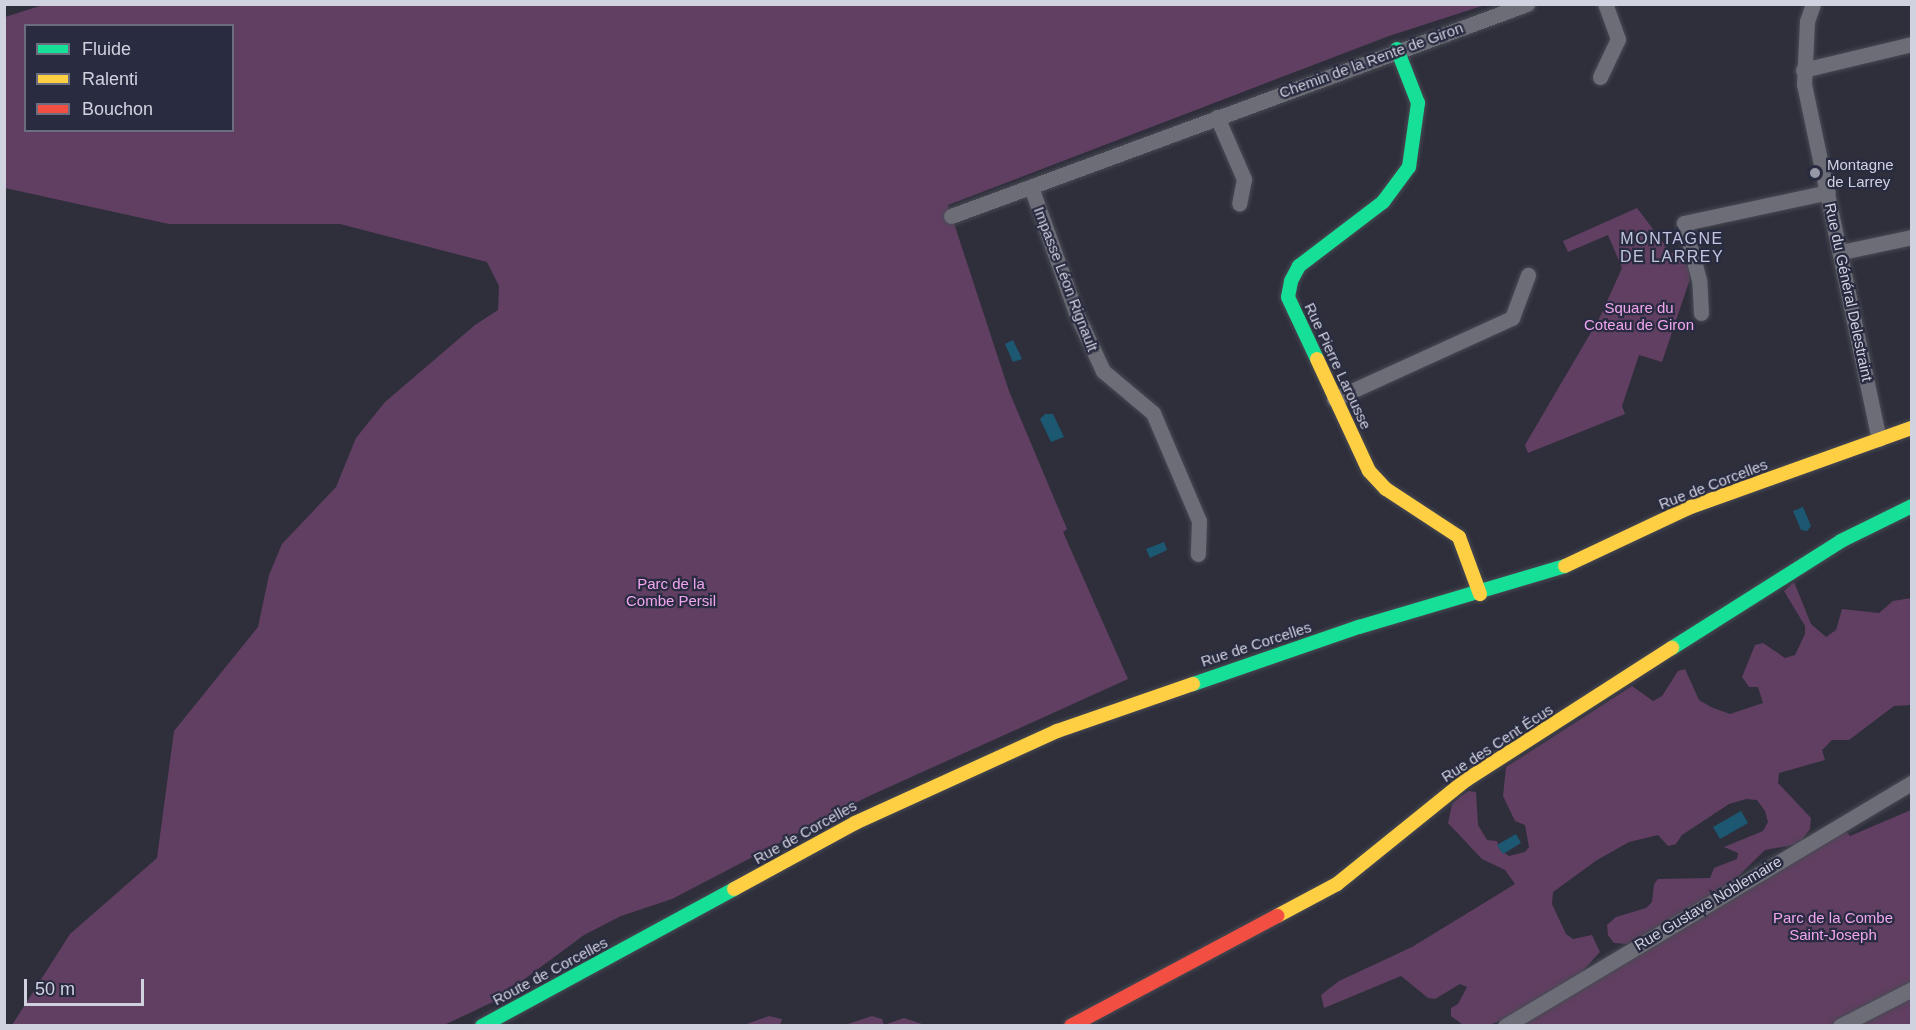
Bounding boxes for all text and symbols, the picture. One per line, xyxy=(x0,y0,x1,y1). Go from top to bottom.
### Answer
street label: Chemin de la Rente de Giron xyxy=(1277,18,1465,102)
legend xyxy=(24,24,234,132)
text: Fluide xyxy=(82,39,131,59)
text: Ralenti xyxy=(82,69,138,89)
text: Bouchon xyxy=(82,99,153,119)
place label: Montagne de Larrey xyxy=(1827,155,1894,190)
marker: Montagne de Larrey xyxy=(1808,166,1822,180)
street label: Rue du Général Delestraint xyxy=(1821,201,1877,383)
street label: Impasse Léon Rignault xyxy=(1030,204,1102,354)
district label: MONTAGNE DE LARREY xyxy=(1620,229,1724,267)
park label: Square du Coteau de Giron xyxy=(1584,298,1694,333)
street label: Rue Pierre Larousse xyxy=(1301,300,1375,432)
street label: Rue de Corcelles xyxy=(1656,455,1770,513)
park label: Parc de la Combe Persil xyxy=(626,574,716,609)
street label: Rue de Corcelles xyxy=(1199,618,1313,670)
street label: Rue des Cent Écus xyxy=(1438,700,1556,786)
street label: Rue de Corcelles xyxy=(750,796,860,868)
street label: Rue Gustave Noblemaire xyxy=(1631,852,1785,954)
park label: Parc de la Combe Saint-Joseph xyxy=(1773,908,1893,943)
street label: Route de Corcelles xyxy=(489,933,611,1009)
scale bar xyxy=(27,967,147,1005)
text: 50 m xyxy=(35,979,75,999)

